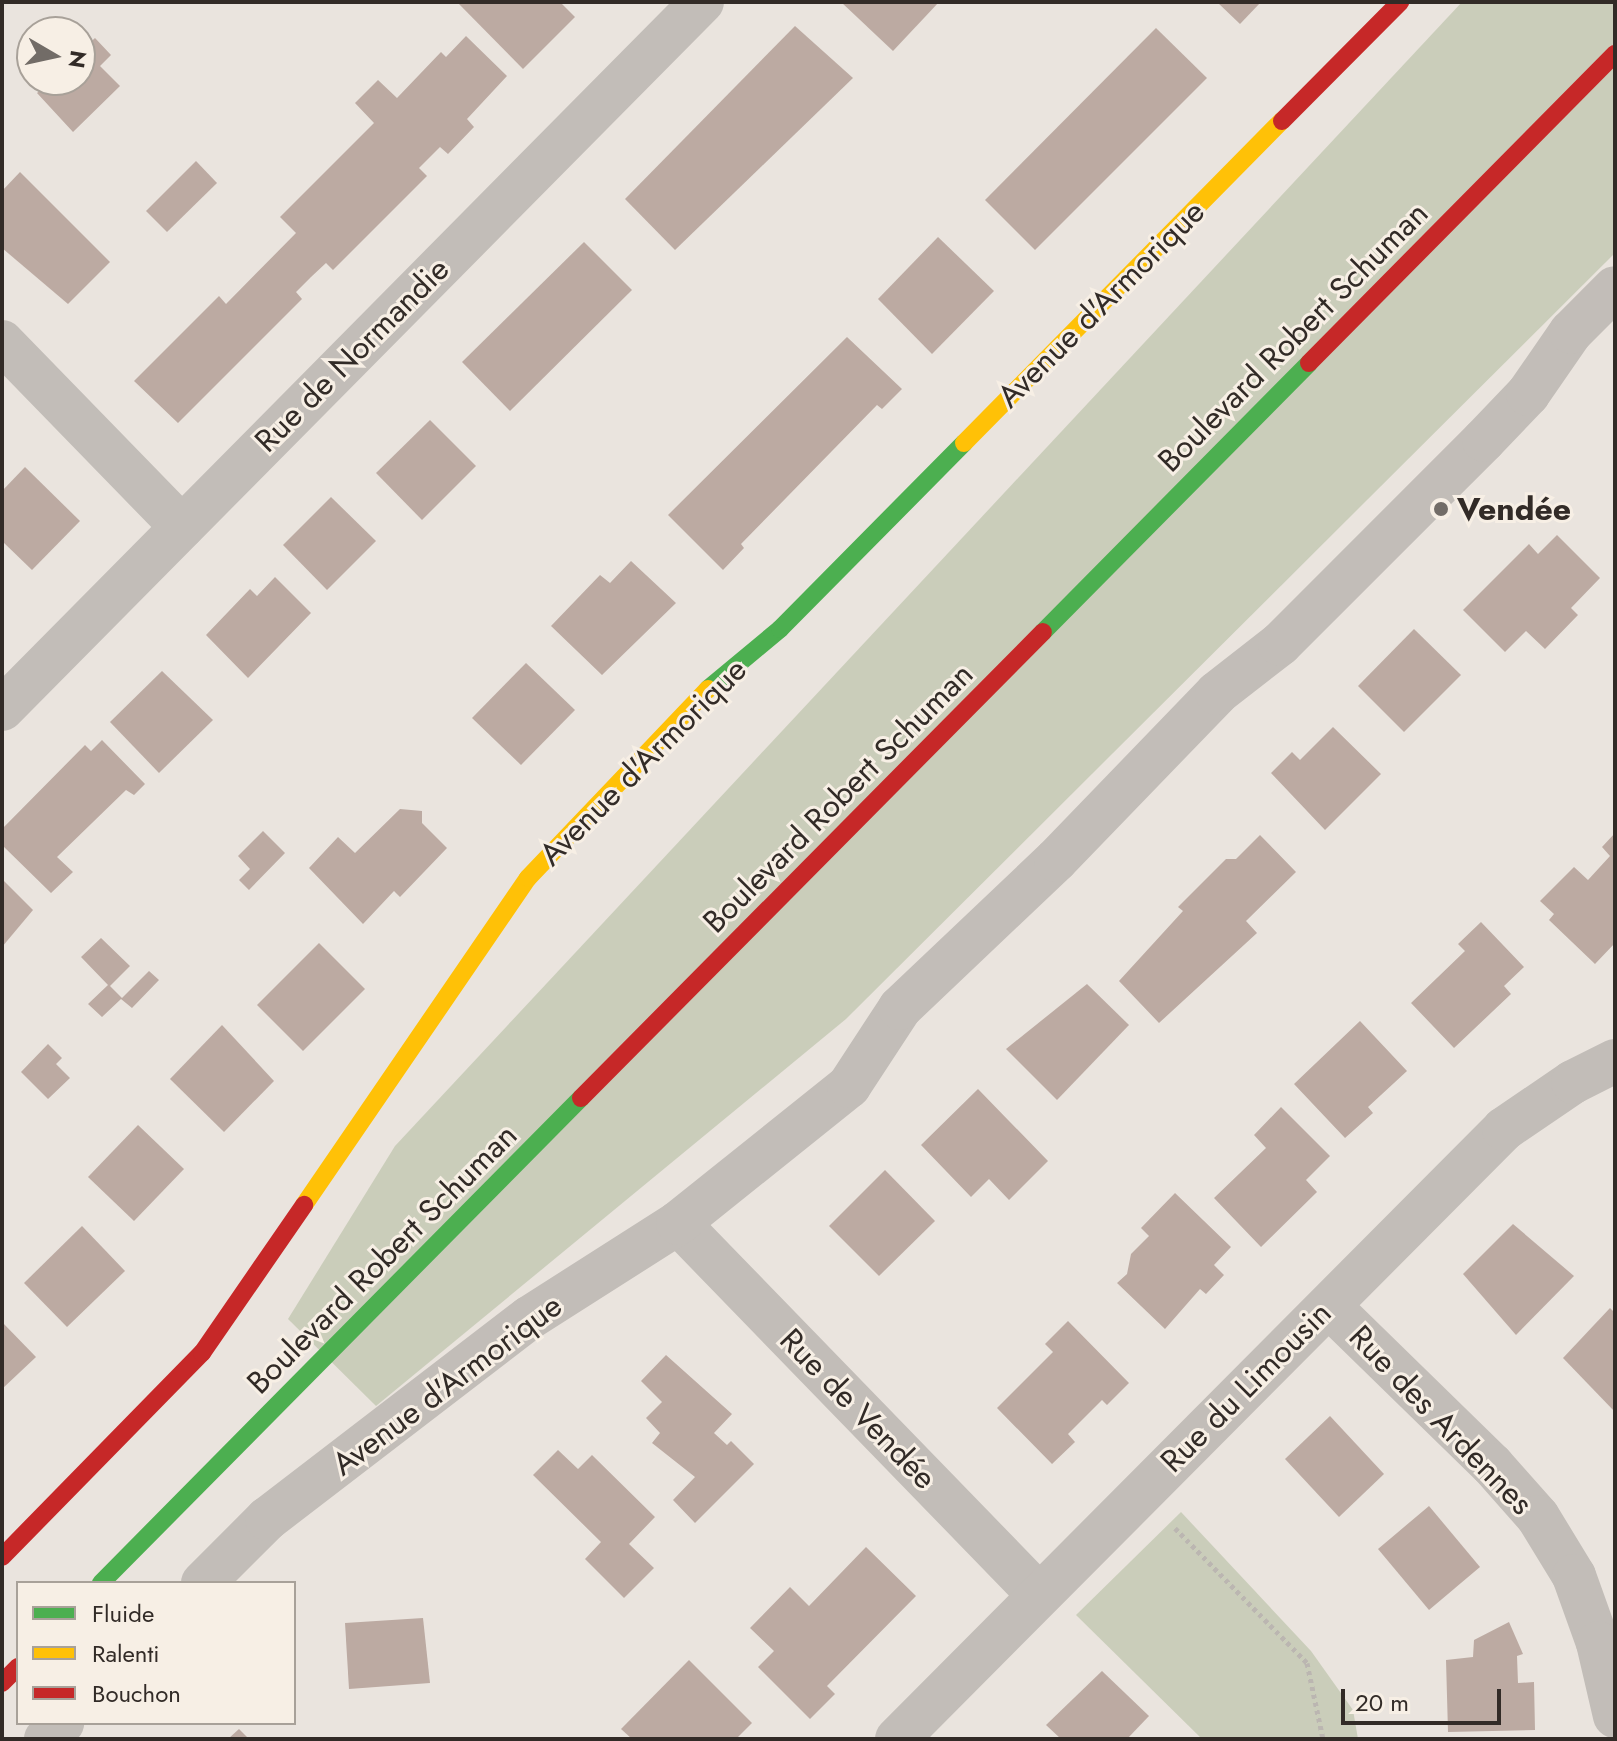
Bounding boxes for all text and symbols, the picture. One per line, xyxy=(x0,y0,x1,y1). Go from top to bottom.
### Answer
north arrow xyxy=(16,16,96,96)
text: N xyxy=(61,48,95,71)
street label: Avenue d'Armorique xyxy=(989,192,1213,416)
street label: Boulevard Robert Schuman xyxy=(1150,194,1436,480)
street label: Rue de Normandie xyxy=(247,250,457,460)
place label: Vendée xyxy=(1457,490,1571,528)
marker: Vendée xyxy=(1432,500,1450,518)
street label: Avenue d'Armorique xyxy=(531,650,755,874)
street label: Boulevard Robert Schuman xyxy=(695,655,981,941)
street label: Boulevard Robert Schuman xyxy=(239,1116,525,1402)
street label: Avenue d'Armorique xyxy=(325,1286,569,1484)
street label: Rue du Limousin xyxy=(1153,1294,1339,1480)
street label: Rue des Ardennes xyxy=(1341,1318,1541,1522)
street label: Rue de Vendée xyxy=(772,1321,944,1497)
legend xyxy=(16,1581,296,1725)
text: Fluide xyxy=(92,1596,154,1631)
text: Ralenti xyxy=(92,1636,159,1671)
scale bar xyxy=(1345,1673,1505,1723)
text: Bouchon xyxy=(92,1676,181,1711)
text: 20 m xyxy=(1355,1685,1409,1720)

